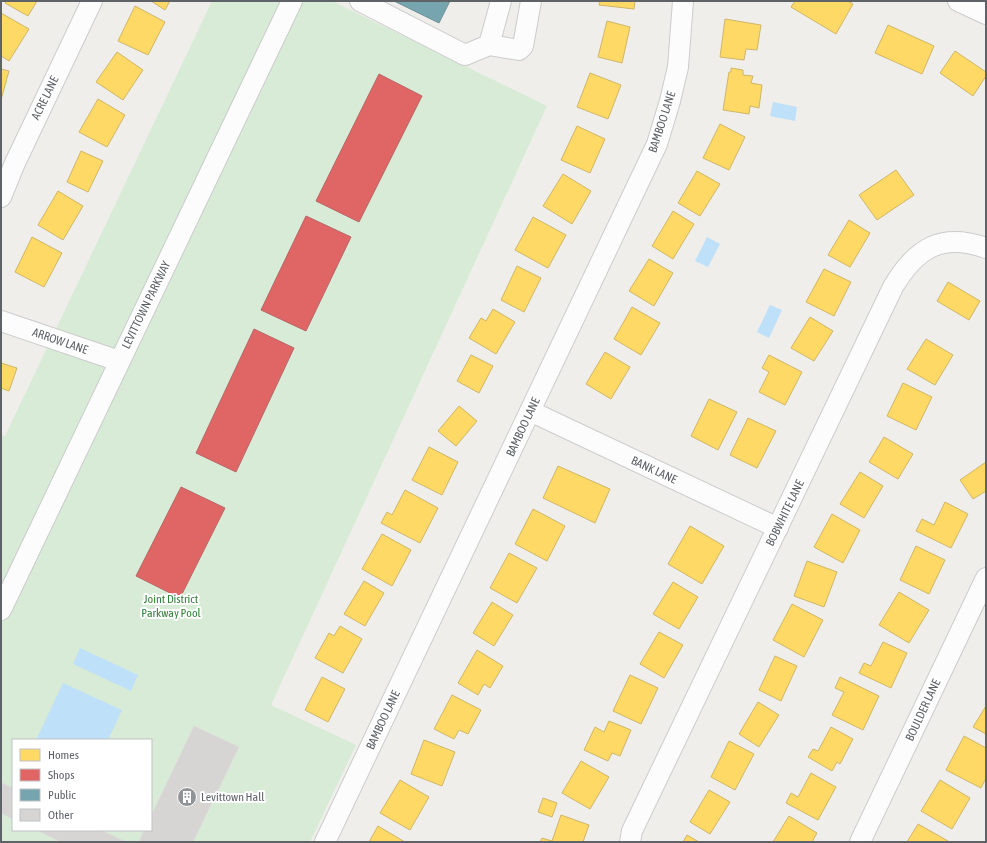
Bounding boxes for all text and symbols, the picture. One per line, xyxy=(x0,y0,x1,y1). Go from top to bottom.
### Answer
street label: ACRE LANE xyxy=(28,74,62,122)
street label: BAMBOO LANE xyxy=(646,90,678,154)
street label: LEVITTOWN PARKWAY xyxy=(119,258,174,351)
street label: ARROW LANE xyxy=(30,325,90,357)
street label: BAMBOO LANE xyxy=(503,395,543,459)
street label: BANK LANE xyxy=(629,453,679,487)
street label: BOBWHITE LANE xyxy=(763,478,807,548)
park label: Joint District Parkway Pool xyxy=(141,592,202,620)
street label: BOULDER LANE xyxy=(903,677,943,743)
street label: BAMBOO LANE xyxy=(363,688,403,752)
legend xyxy=(12,739,152,831)
text: Homes xyxy=(48,748,79,762)
text: Shops xyxy=(48,768,74,782)
building icon: Levittown Hall xyxy=(176,786,198,808)
text: Public xyxy=(48,788,76,802)
place label: Levittown Hall xyxy=(201,790,265,804)
text: Other xyxy=(48,808,74,822)

